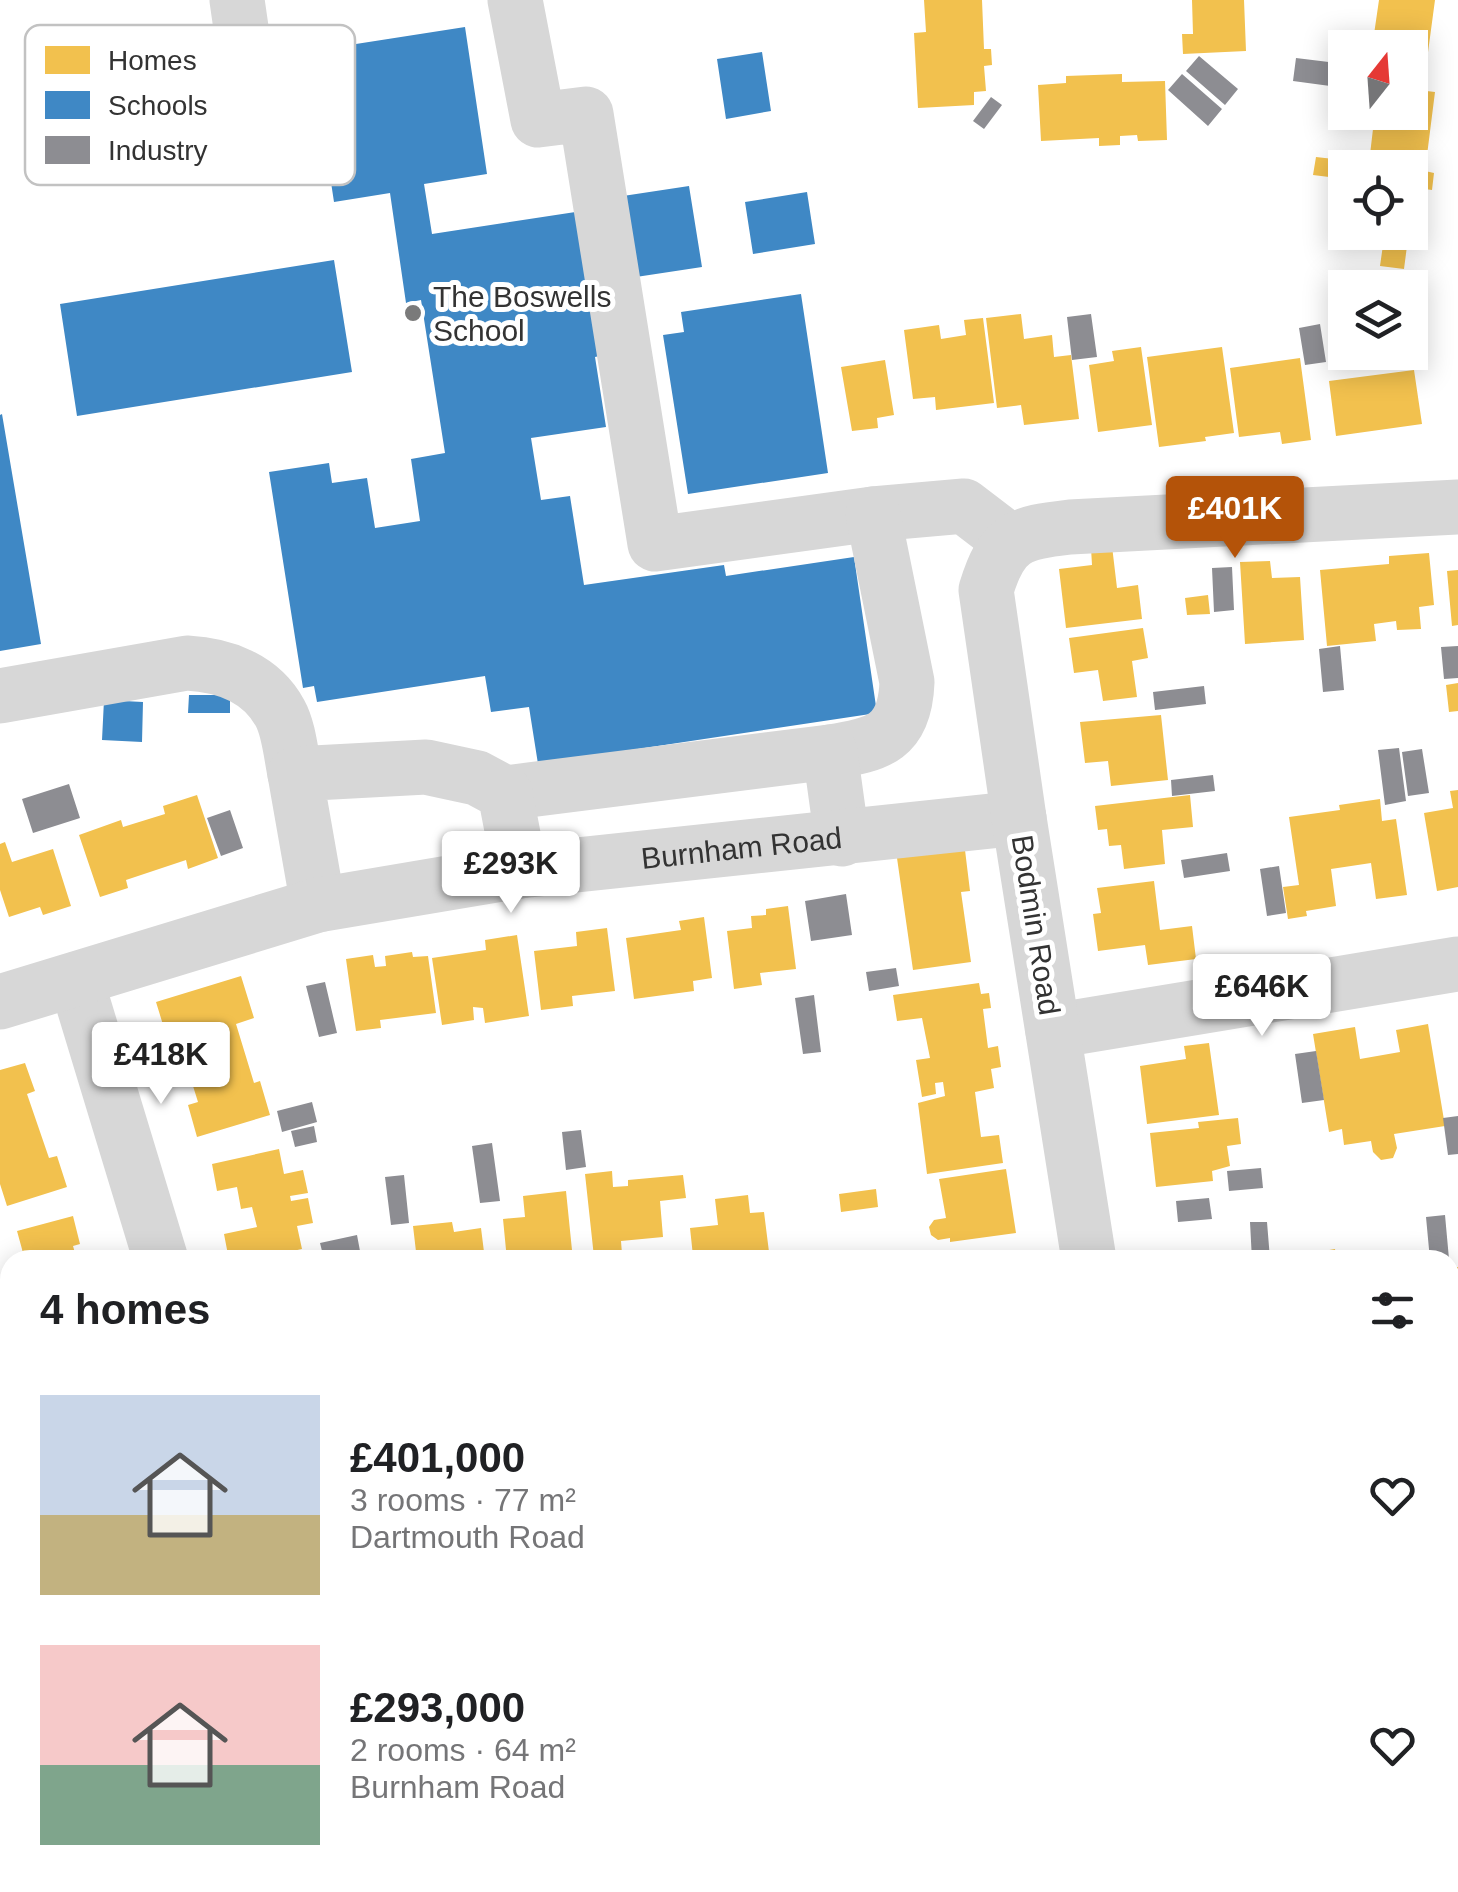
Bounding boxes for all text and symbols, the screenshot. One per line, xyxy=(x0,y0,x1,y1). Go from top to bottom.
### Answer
legend xyxy=(25,25,355,185)
north arrow xyxy=(1328,30,1428,130)
map controls xyxy=(1328,30,1428,370)
text: Homes xyxy=(108,45,197,76)
text: Schools xyxy=(108,90,208,121)
text: Industry xyxy=(108,135,208,166)
button: locate xyxy=(1328,150,1428,250)
button: layers xyxy=(1328,270,1428,370)
place label: The Boswells School xyxy=(433,280,611,347)
marker: The Boswells School xyxy=(402,302,424,324)
pin: £401K xyxy=(1165,476,1305,561)
text: £401K xyxy=(1188,490,1282,526)
street label: Burnham Road xyxy=(639,820,844,875)
pin: £293K xyxy=(441,831,581,916)
street label: Bodmin Road xyxy=(1005,833,1067,1017)
text: £293K xyxy=(464,845,558,881)
pin: £646K xyxy=(1192,954,1332,1039)
text: £646K xyxy=(1215,968,1309,1004)
pin: £418K xyxy=(91,1022,231,1107)
text: £418K xyxy=(114,1036,208,1072)
icon: filters xyxy=(1365,1283,1420,1338)
text: 4 homes xyxy=(40,1286,210,1333)
text: £401,000 xyxy=(350,1434,525,1481)
icon: home xyxy=(120,1435,240,1555)
icon: heart xyxy=(1365,1468,1420,1523)
text: 3 rooms · 77 m² xyxy=(350,1482,576,1518)
text: Dartmouth Road xyxy=(350,1519,585,1555)
text: £293,000 xyxy=(350,1684,525,1731)
icon: home xyxy=(120,1685,240,1805)
icon: heart xyxy=(1365,1718,1420,1773)
text: 2 rooms · 64 m² xyxy=(350,1732,576,1768)
text: Burnham Road xyxy=(350,1769,565,1805)

